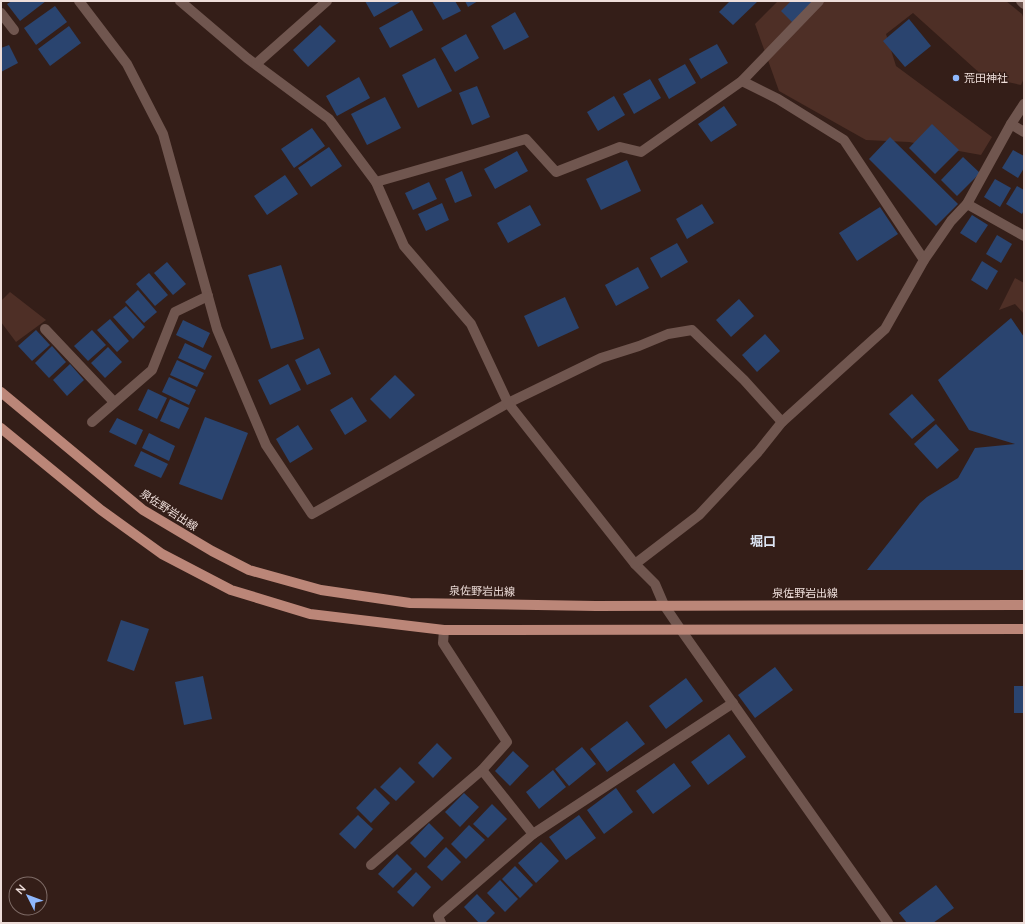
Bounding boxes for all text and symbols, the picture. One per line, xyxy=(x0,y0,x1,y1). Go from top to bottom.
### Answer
place label: 荒田神社 xyxy=(964,71,1008,84)
marker: 荒田神社 xyxy=(951,73,961,83)
street label: 泉佐野岩出線 xyxy=(138,486,200,533)
district label: 堀口 xyxy=(750,533,776,549)
street label: 泉佐野岩出線 xyxy=(449,583,515,598)
street label: 泉佐野岩出線 xyxy=(772,586,838,599)
north arrow xyxy=(8,876,48,916)
text: N xyxy=(13,881,28,896)

